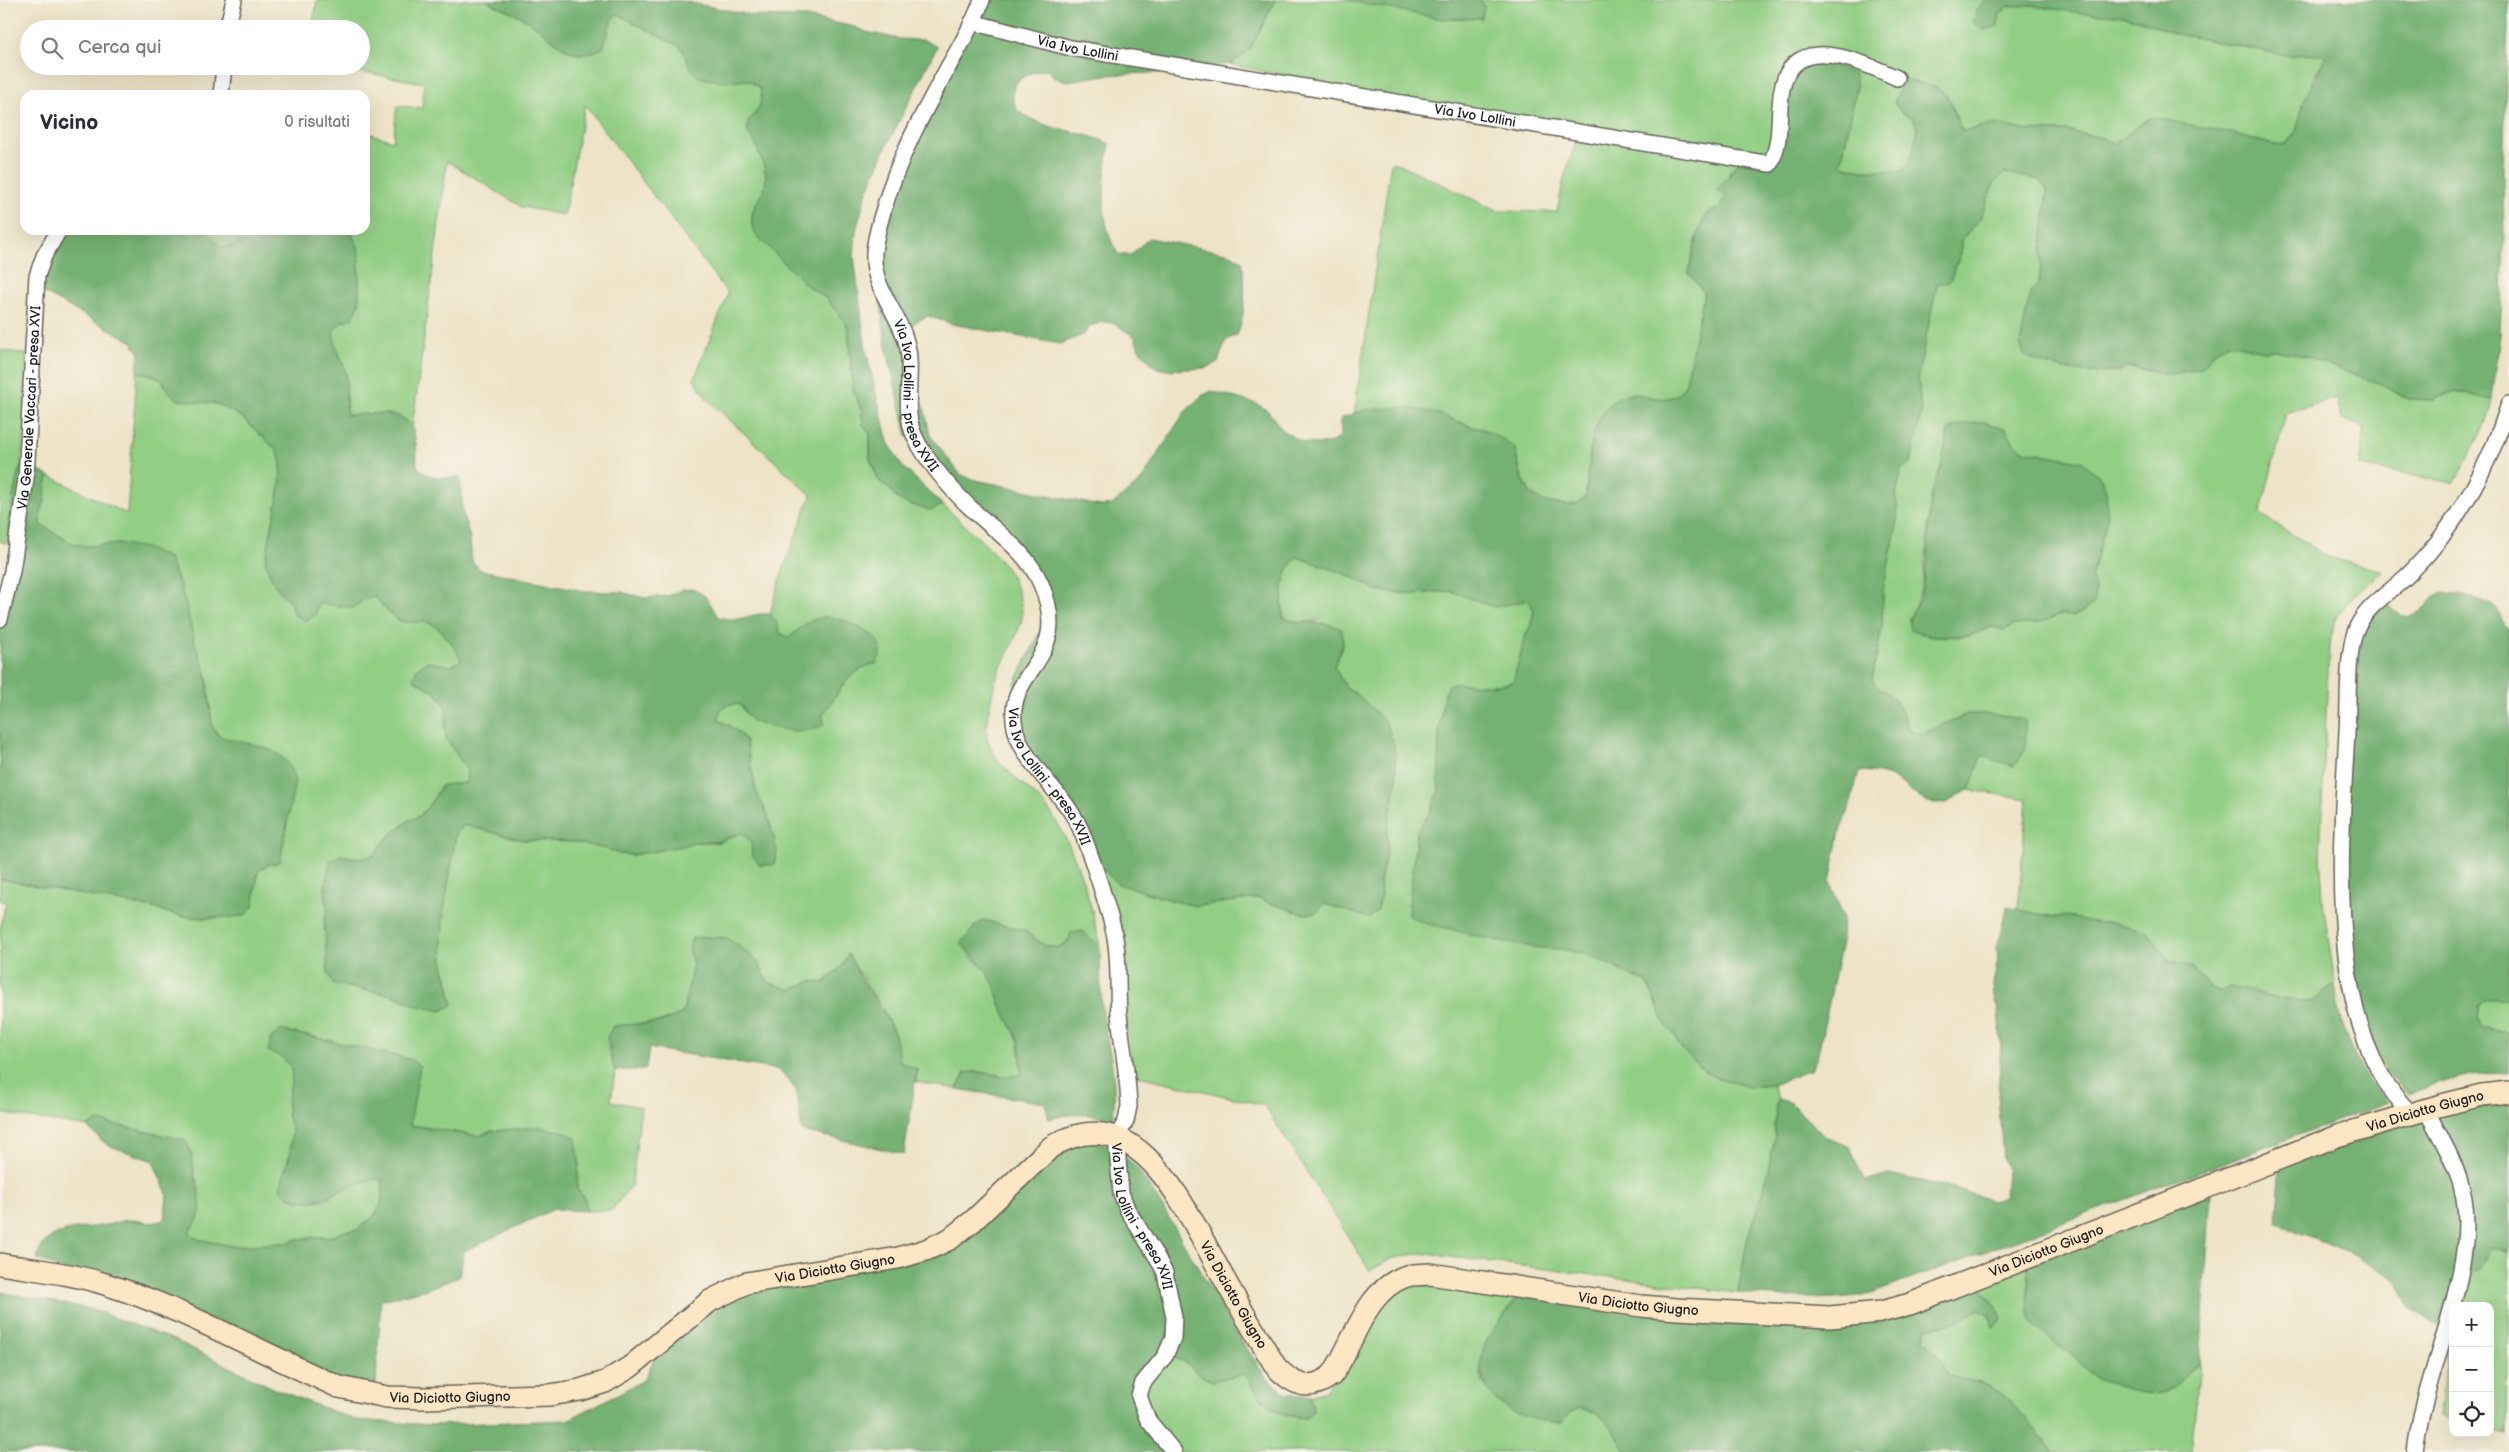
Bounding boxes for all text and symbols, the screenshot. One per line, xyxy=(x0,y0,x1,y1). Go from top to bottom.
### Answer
search box xyxy=(20,20,370,75)
street label: Via Ivo Lollini xyxy=(1035,31,1120,65)
icon: search xyxy=(38,34,66,62)
text: Cerca qui xyxy=(78,36,161,59)
street label: Via Ivo Lollini xyxy=(1433,100,1517,131)
text: Vicino xyxy=(40,110,98,135)
text: 0 risultati xyxy=(284,113,350,132)
street label: Via Generale Vaccari - presa XVI xyxy=(13,305,44,511)
street label: Via Ivo Lollini - presa XVII xyxy=(889,317,942,475)
street label: Via Ivo Lollini - presa XVII xyxy=(1005,707,1094,847)
street label: Via Diciotto Giugno xyxy=(2365,1087,2486,1136)
street label: Via Ivo Lollini - presa XVII xyxy=(1107,1142,1176,1291)
street label: Via Diciotto Giugno xyxy=(1987,1221,2106,1281)
street label: Via Diciotto Giugno xyxy=(1196,1238,1271,1352)
street label: Via Diciotto Giugno xyxy=(774,1251,896,1287)
street label: Via Diciotto Giugno xyxy=(1577,1289,1699,1319)
map controls xyxy=(2449,1302,2494,1437)
button: + xyxy=(2449,1302,2494,1347)
button: − xyxy=(2449,1347,2494,1392)
street label: Via Diciotto Giugno xyxy=(389,1388,511,1407)
button: locate xyxy=(2449,1392,2494,1437)

